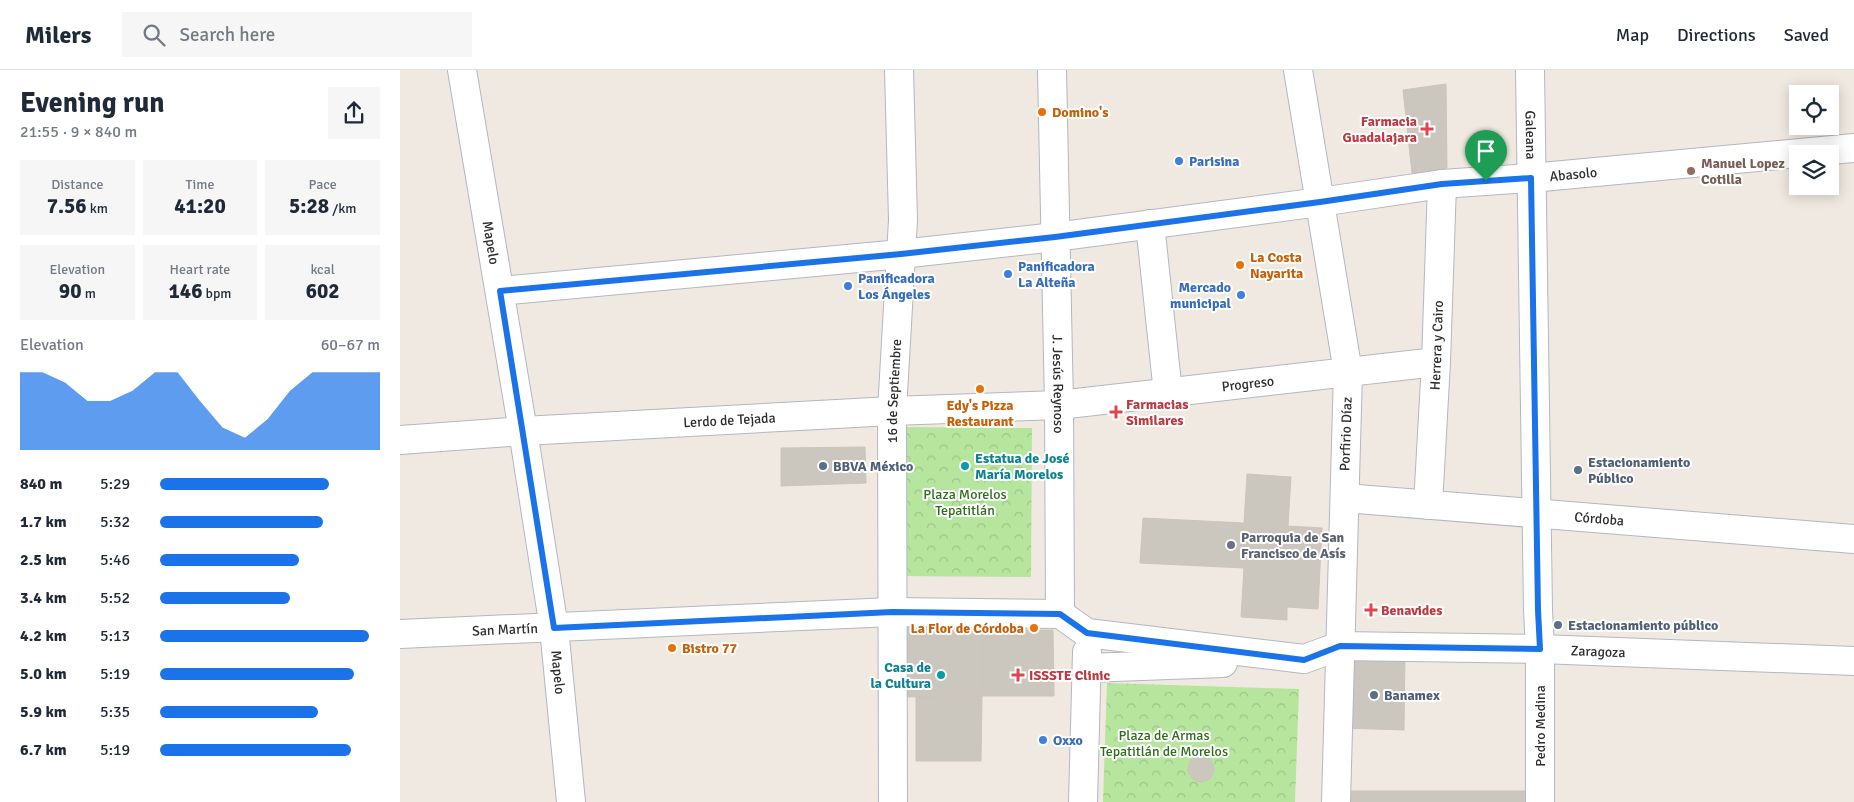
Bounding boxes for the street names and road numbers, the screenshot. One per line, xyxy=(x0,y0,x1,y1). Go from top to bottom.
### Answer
street label: Galeana xyxy=(1522,110,1540,160)
street label: Abasolo xyxy=(1549,163,1598,185)
street label: Mapelo xyxy=(479,219,503,266)
street label: Herrera y Cairo xyxy=(1426,300,1447,391)
street label: J. Jesús Reynoso xyxy=(1049,334,1068,433)
street label: 16 de Septiembre xyxy=(883,338,905,443)
street label: Progreso xyxy=(1221,372,1275,395)
street label: Porfirio Díaz xyxy=(1336,397,1356,471)
street label: Lerdo de Tejada xyxy=(683,409,776,431)
street label: Córdoba xyxy=(1574,508,1625,529)
street label: San Martín xyxy=(472,619,538,639)
street label: Zaragoza xyxy=(1570,642,1626,661)
street label: Mapelo xyxy=(548,649,569,695)
street label: Pedro Medina xyxy=(1532,685,1549,767)

